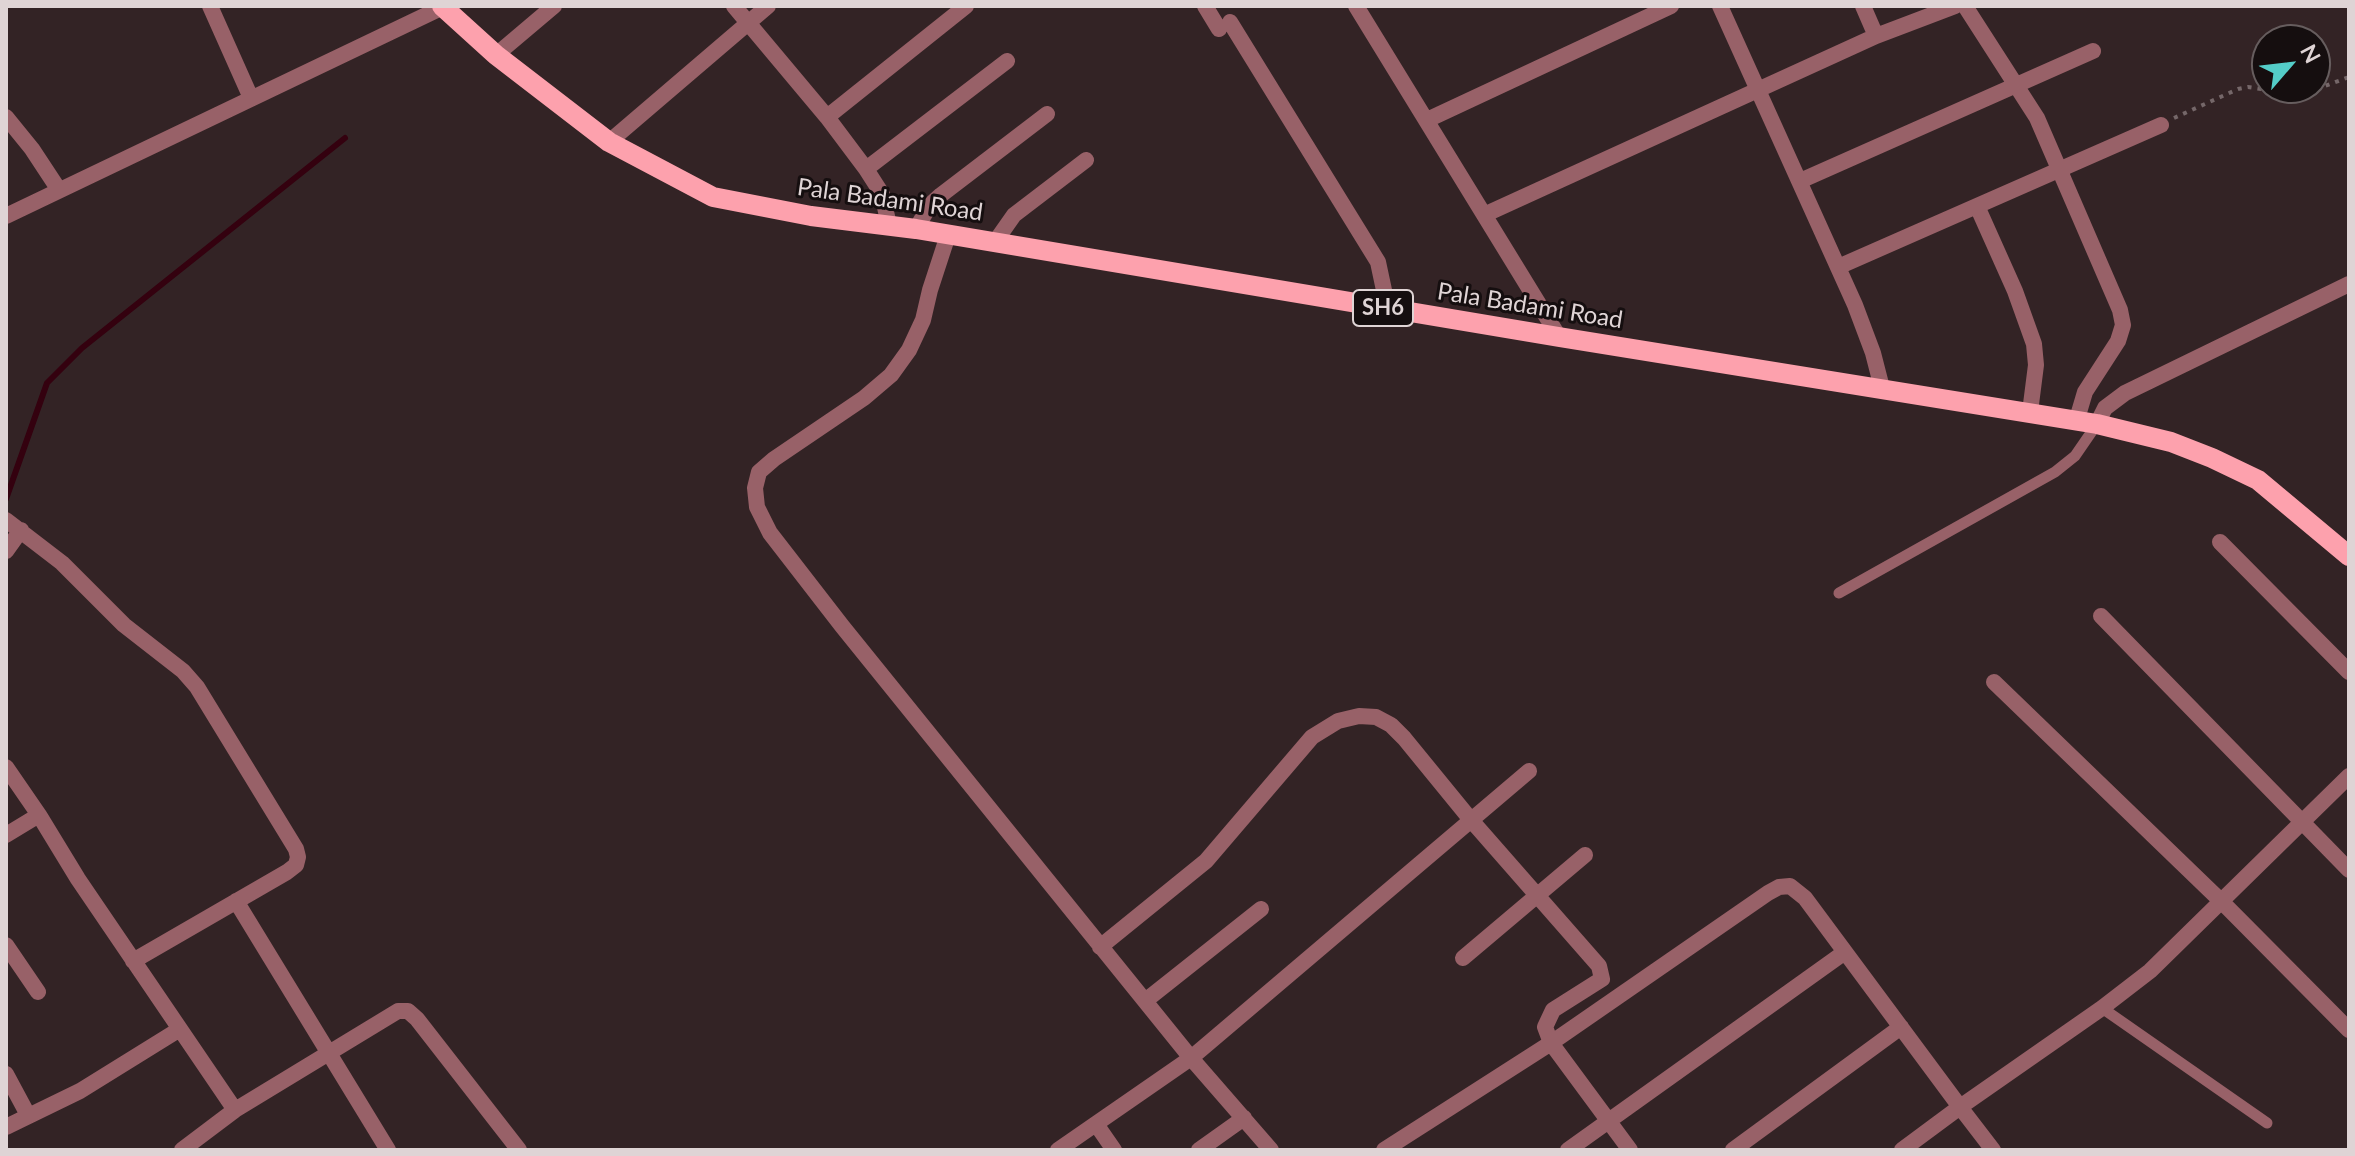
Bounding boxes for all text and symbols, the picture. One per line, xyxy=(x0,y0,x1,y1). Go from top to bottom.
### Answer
north arrow xyxy=(2251,24,2331,104)
text: N xyxy=(2295,40,2327,67)
street label: Pala Badami Road xyxy=(795,173,985,227)
street label: Pala Badami Road xyxy=(1435,277,1625,335)
road number: SH6 xyxy=(1353,290,1413,326)

